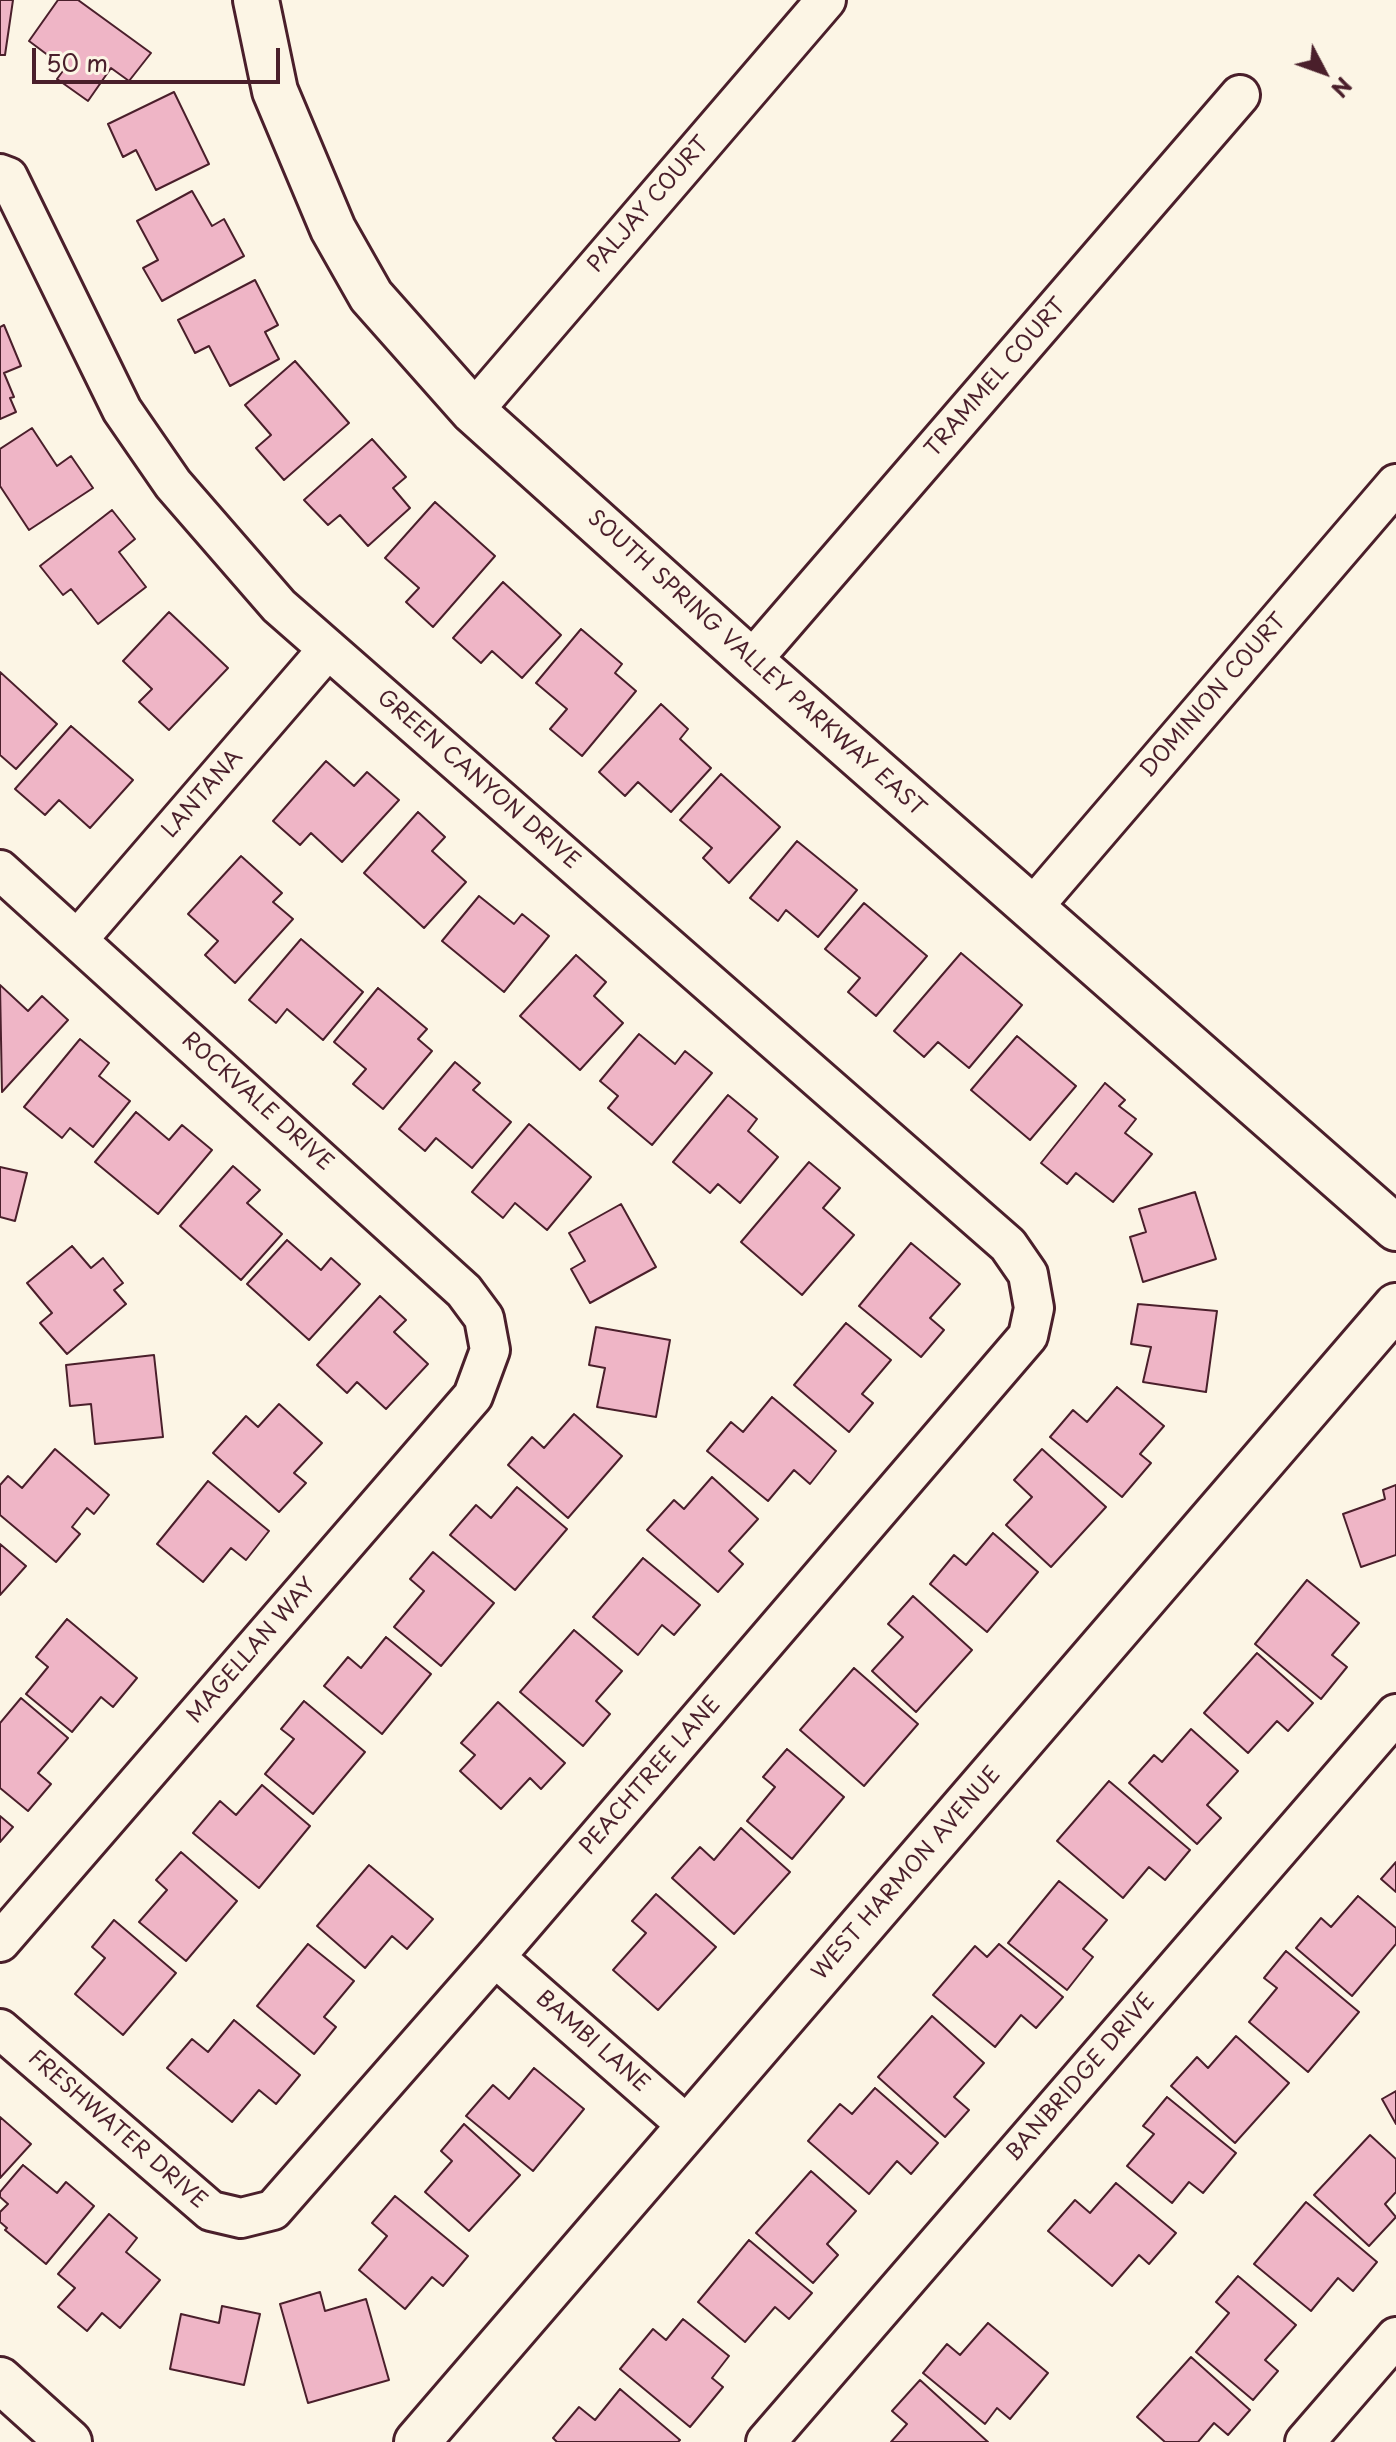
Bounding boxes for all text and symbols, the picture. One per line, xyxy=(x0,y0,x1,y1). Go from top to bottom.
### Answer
scale bar xyxy=(36,32,284,82)
north arrow xyxy=(1284,32,1364,112)
text: 50 m xyxy=(46,44,108,80)
text: N xyxy=(1324,71,1361,105)
street label: PALJAY COURT xyxy=(583,132,715,278)
street label: TRAMMEL COURT xyxy=(920,293,1072,463)
street label: SOUTH SPRING VALLEY PARKWAY EAST xyxy=(582,505,930,823)
street label: DOMINION COURT xyxy=(1136,608,1292,784)
street label: GREEN CANYON DRIVE xyxy=(371,685,585,875)
street label: LANTANA xyxy=(157,744,249,844)
street label: ROCKVALE DRIVE xyxy=(176,1027,338,1177)
street label: MAGELLAN WAY xyxy=(182,1573,322,1729)
street label: PEACHTREE LANE xyxy=(575,1692,727,1860)
street label: WEST HARMON AVENUE xyxy=(807,1762,1007,1986)
street label: BAMBI LANE xyxy=(530,1986,654,2098)
street label: BANBRIDGE DRIVE xyxy=(1001,1989,1161,2167)
street label: FRESHWATER DRIVE xyxy=(22,2045,212,2215)

